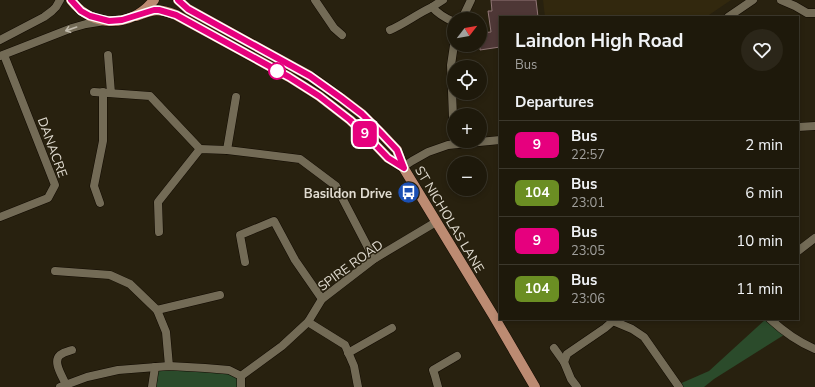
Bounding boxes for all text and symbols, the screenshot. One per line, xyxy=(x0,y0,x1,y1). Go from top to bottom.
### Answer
north arrow xyxy=(447,12,487,52)
map controls xyxy=(447,12,487,196)
one-way arrow xyxy=(66,25,78,33)
text: Laindon High Road xyxy=(515,28,683,54)
button: heart xyxy=(741,29,783,71)
text: Bus xyxy=(515,56,537,74)
button: locate xyxy=(447,60,487,100)
unlabelled marker xyxy=(268,62,286,80)
text: Departures xyxy=(515,92,594,112)
button: + xyxy=(447,108,487,148)
street label: DANACRE xyxy=(33,115,71,180)
line badge: 9 xyxy=(352,121,378,147)
text: 9 xyxy=(361,124,369,143)
text: Bus xyxy=(571,126,597,146)
text: 9 xyxy=(533,135,541,154)
text: 2 min xyxy=(745,135,783,155)
text: 22:57 xyxy=(571,146,605,164)
button: − xyxy=(447,156,487,196)
street label: ST NICHOLAS LANE xyxy=(410,163,488,276)
text: Bus xyxy=(571,174,597,194)
bus stop icon: Basildon Drive xyxy=(395,180,421,206)
text: 104 xyxy=(524,183,550,202)
text: 6 min xyxy=(745,183,783,203)
place label: Basildon Drive xyxy=(304,185,392,203)
text: 23:01 xyxy=(571,194,605,212)
text: Bus xyxy=(571,222,597,242)
text: 9 xyxy=(533,231,541,250)
text: 10 min xyxy=(736,231,783,251)
street label: SPIRE ROAD xyxy=(314,236,387,296)
text: 23:05 xyxy=(571,242,605,260)
text: Bus xyxy=(571,270,597,290)
text: 104 xyxy=(524,279,550,298)
text: 11 min xyxy=(736,279,783,299)
text: 23:06 xyxy=(571,290,605,308)

